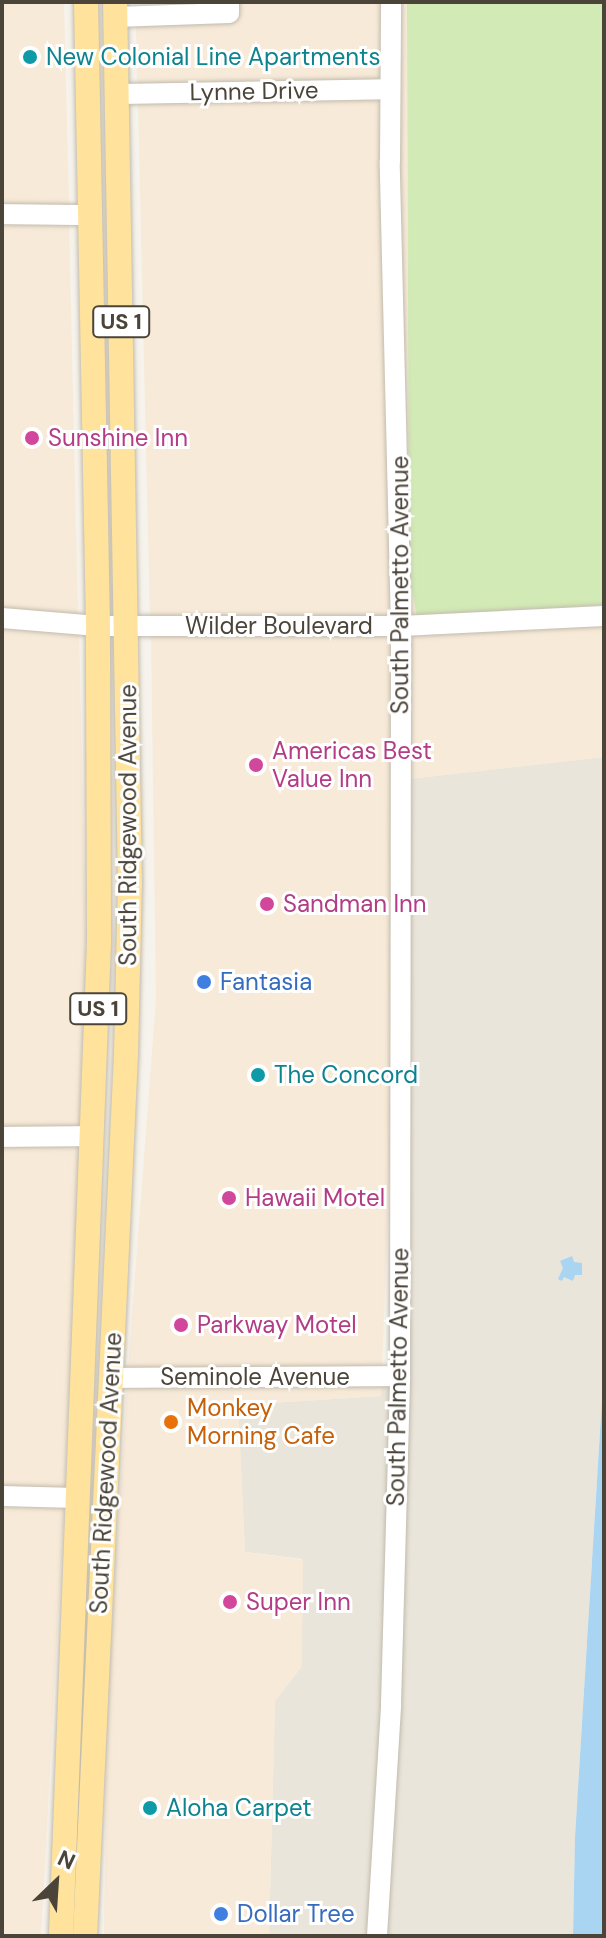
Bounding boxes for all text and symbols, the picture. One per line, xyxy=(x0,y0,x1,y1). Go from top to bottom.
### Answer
place label: New Colonial Line Apartments xyxy=(46,43,381,71)
marker: New Colonial Line Apartments xyxy=(21,48,39,66)
street label: Lynne Drive xyxy=(189,75,319,107)
road number: US 1 xyxy=(91,304,151,340)
place label: Sunshine Inn xyxy=(48,424,188,452)
marker: Sunshine Inn xyxy=(23,429,41,447)
street label: South Palmetto Avenue xyxy=(386,456,414,714)
street label: Wilder Boulevard xyxy=(185,612,373,640)
street label: South Ridgewood Avenue xyxy=(114,684,142,966)
place label: Americas Best Value Inn xyxy=(272,737,432,793)
marker: Americas Best Value Inn xyxy=(247,756,265,774)
place label: Sandman Inn xyxy=(283,890,427,918)
marker: Sandman Inn xyxy=(258,895,276,913)
place label: Fantasia xyxy=(220,968,312,996)
marker: Fantasia xyxy=(195,973,213,991)
road number: US 1 xyxy=(68,991,128,1027)
place label: The Concord xyxy=(274,1061,418,1089)
marker: The Concord xyxy=(249,1066,267,1084)
place label: Hawaii Motel xyxy=(245,1184,385,1212)
marker: Hawaii Motel xyxy=(220,1189,238,1207)
street label: South Palmetto Avenue xyxy=(381,1248,415,1506)
place label: Parkway Motel xyxy=(197,1311,357,1339)
marker: Parkway Motel xyxy=(172,1316,190,1334)
street label: South Ridgewood Avenue xyxy=(84,1331,128,1615)
street label: Seminole Avenue xyxy=(160,1363,350,1391)
place label: Monkey Morning Cafe xyxy=(187,1394,335,1450)
marker: Monkey Morning Cafe xyxy=(162,1413,180,1431)
place label: Super Inn xyxy=(246,1588,351,1616)
marker: Super Inn xyxy=(221,1593,239,1611)
place label: Aloha Carpet xyxy=(166,1794,312,1822)
marker: Aloha Carpet xyxy=(141,1799,159,1817)
north arrow xyxy=(16,1842,96,1922)
text: N xyxy=(53,1843,80,1876)
place label: Dollar Tree xyxy=(237,1900,355,1928)
marker: Dollar Tree xyxy=(212,1905,230,1923)

